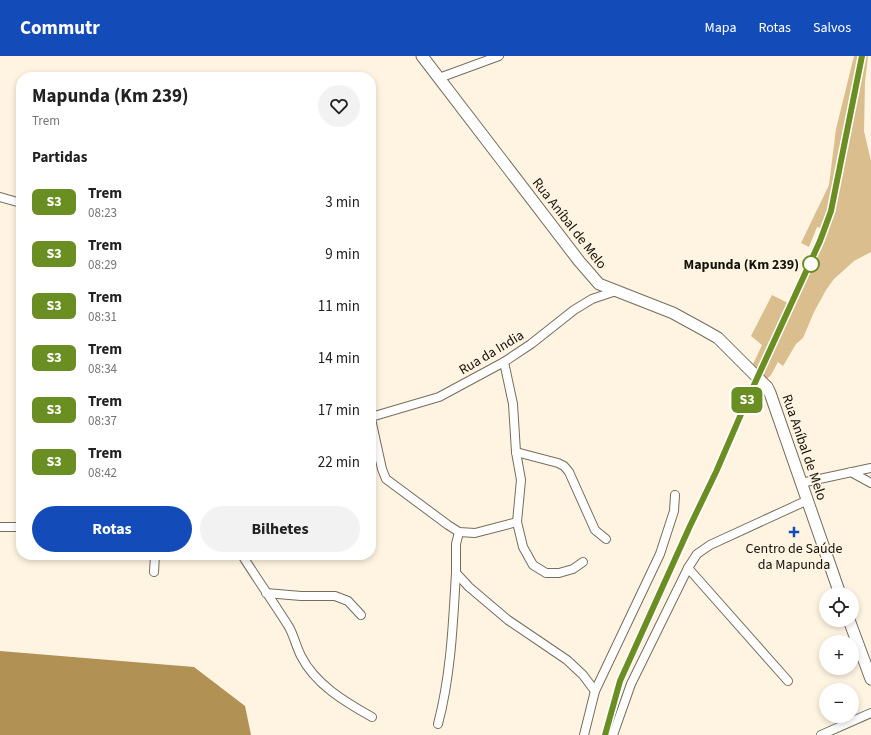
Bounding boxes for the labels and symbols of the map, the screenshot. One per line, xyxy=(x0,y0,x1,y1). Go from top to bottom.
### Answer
street label: Rua Aníbal de Melo xyxy=(527,174,611,273)
place label: Mapunda (Km 239) xyxy=(684,255,799,275)
marker: Mapunda (Km 239) xyxy=(802,255,820,273)
street label: Rua da India xyxy=(455,326,528,380)
line badge: S3 xyxy=(729,387,765,413)
street label: Rua Aníbal de Melo xyxy=(777,392,832,503)
marker: Centro de Saúde da Mapunda xyxy=(788,526,800,538)
place label: Centro de Saúde da Mapunda xyxy=(746,539,842,575)

